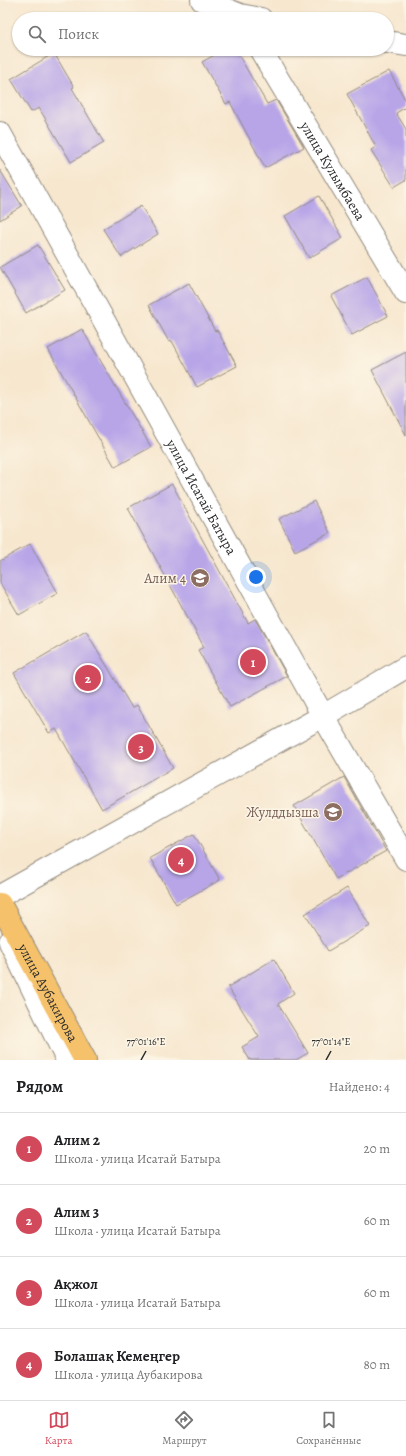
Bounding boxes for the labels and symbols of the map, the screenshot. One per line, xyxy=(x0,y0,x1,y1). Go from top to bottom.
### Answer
street label: улица Кулымбаева xyxy=(295,117,370,225)
street label: улица Исатай Батыра xyxy=(161,435,241,559)
school or university icon: Алим 4 xyxy=(189,567,211,589)
your location xyxy=(246,567,266,587)
place label: Алим 4 xyxy=(143,569,186,588)
pin: 1 xyxy=(240,647,266,677)
pin: 2 xyxy=(75,663,101,693)
pin: 3 xyxy=(128,732,154,762)
school or university icon: Жулддызша xyxy=(322,801,344,823)
place label: Жулддызша xyxy=(246,803,320,822)
pin: 4 xyxy=(168,845,194,875)
street label: улица Аубакирова xyxy=(13,939,83,1046)
text: 77°01'16"E xyxy=(127,1035,166,1048)
text: 77°01'14"E xyxy=(312,1035,350,1048)

